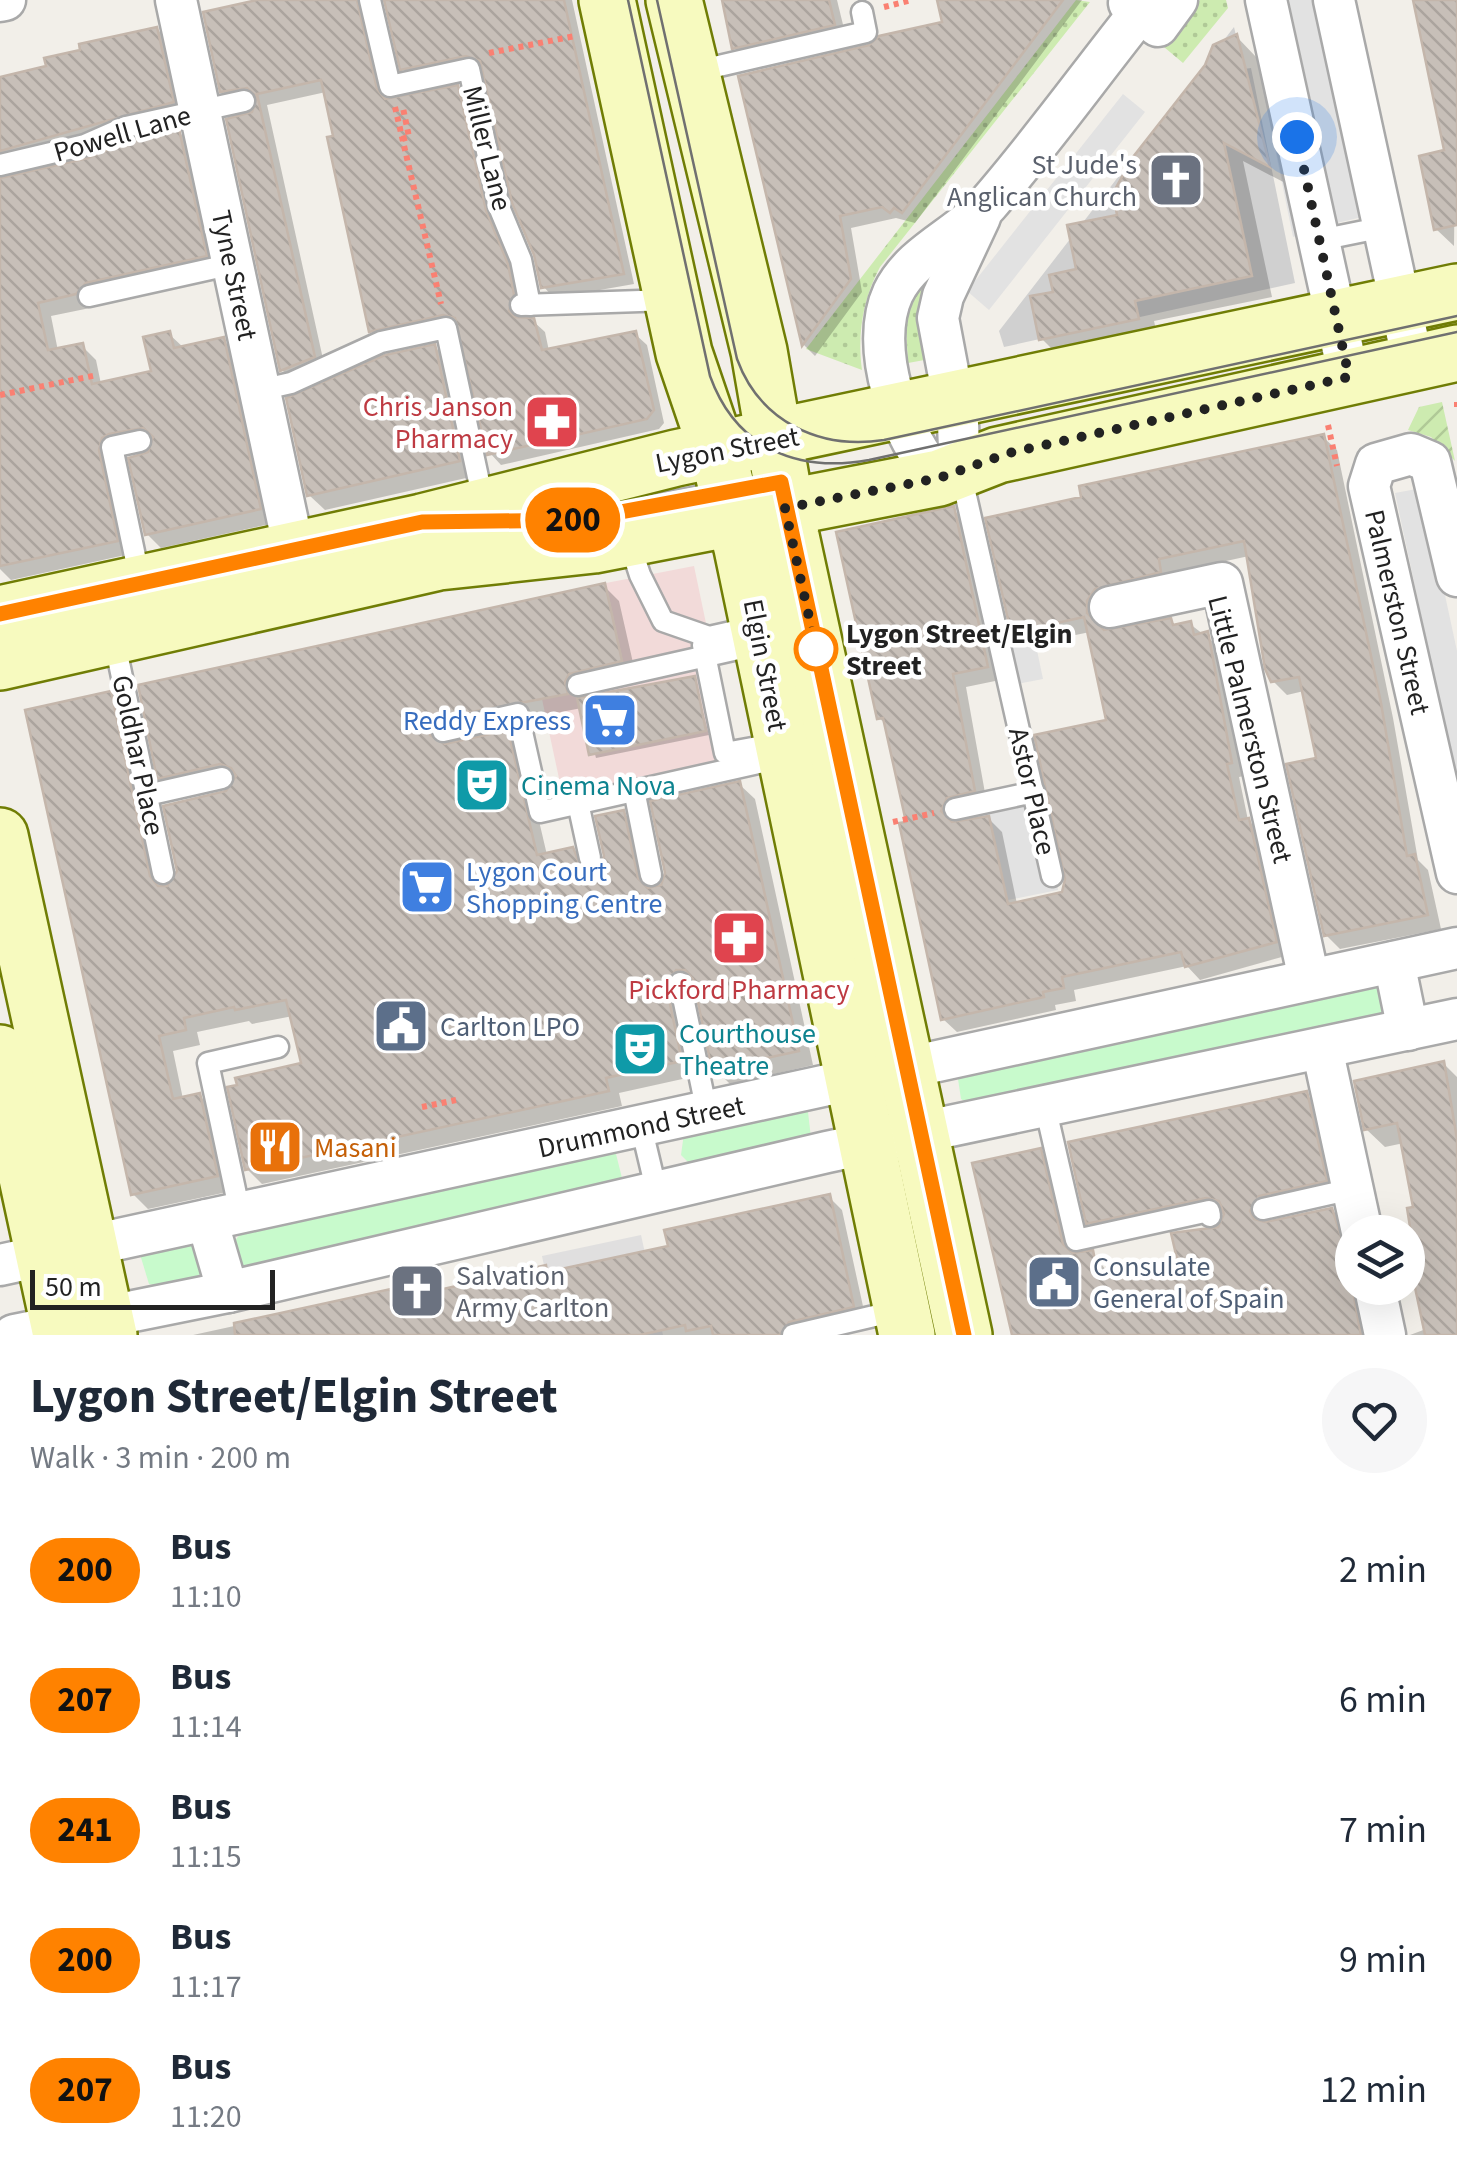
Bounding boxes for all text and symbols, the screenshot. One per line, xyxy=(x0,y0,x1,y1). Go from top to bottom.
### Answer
street label: Miller Lane xyxy=(452,81,522,215)
street label: Powell Lane xyxy=(49,95,196,173)
your location xyxy=(1272,112,1322,162)
place label: St Jude's Anglican Church xyxy=(947,145,1137,217)
church icon: St Jude's Anglican Church xyxy=(1146,150,1206,210)
street label: Tyne Street xyxy=(201,206,267,345)
place label: Chris Janson Pharmacy xyxy=(363,387,513,459)
pharmacy icon: Chris Janson Pharmacy xyxy=(522,392,582,452)
street label: Lygon Street xyxy=(652,416,803,484)
line badge: 200 xyxy=(516,488,630,552)
text: 200 xyxy=(545,495,601,545)
street label: Palmerston Street xyxy=(1354,506,1440,719)
street label: Little Palmerston Street xyxy=(1197,591,1303,868)
street label: Elgin Street xyxy=(733,596,798,735)
place label: Lygon Street/Elgin Street xyxy=(846,614,1072,686)
marker: Lygon Street/Elgin Street xyxy=(795,628,837,670)
street label: Goldhar Place xyxy=(102,671,175,839)
supermarket icon: Reddy Express xyxy=(580,690,640,750)
place label: Reddy Express xyxy=(403,701,571,741)
street label: Astor Place xyxy=(998,724,1066,859)
theatre icon: Cinema Nova xyxy=(452,755,512,815)
place label: Cinema Nova xyxy=(521,766,676,806)
place label: Lygon Court Shopping Centre xyxy=(466,852,662,924)
supermarket icon: Lygon Court Shopping Centre xyxy=(397,857,457,917)
pharmacy icon: Pickford Pharmacy xyxy=(709,908,769,968)
place label: Pickford Pharmacy xyxy=(628,970,850,1010)
public building icon: Carlton LPO xyxy=(371,996,431,1056)
place label: Carlton LPO xyxy=(440,1007,580,1047)
place label: Courthouse Theatre xyxy=(679,1014,816,1086)
theatre icon: Courthouse Theatre xyxy=(610,1019,670,1079)
street label: Drummond Street xyxy=(534,1085,749,1168)
restaurant icon: Masani xyxy=(245,1117,305,1177)
place label: Masani xyxy=(314,1128,397,1168)
map controls xyxy=(1335,1215,1425,1305)
button: layers xyxy=(1335,1215,1425,1305)
place label: Consulate General of Spain xyxy=(1093,1247,1285,1319)
public building icon: Consulate General of Spain xyxy=(1024,1252,1084,1312)
place label: Salvation Army Carlton xyxy=(456,1256,609,1328)
church icon: Salvation Army Carlton xyxy=(387,1261,447,1321)
scale bar xyxy=(30,1265,275,1310)
text: 50 m xyxy=(45,1267,102,1307)
text: Lygon Street/Elgin Street xyxy=(30,1363,558,1431)
button: heart xyxy=(1322,1368,1427,1473)
text: Walk · 3 min · 200 m xyxy=(30,1435,291,1481)
text: Bus xyxy=(170,1520,231,1574)
text: 2 min xyxy=(1339,1543,1427,1597)
text: 200 xyxy=(57,1545,113,1595)
text: 11:10 xyxy=(170,1574,242,1620)
text: Bus xyxy=(170,1650,231,1704)
text: 6 min xyxy=(1339,1673,1427,1727)
text: 207 xyxy=(57,1675,113,1725)
text: 11:14 xyxy=(170,1704,242,1750)
text: Bus xyxy=(170,1780,231,1834)
text: 7 min xyxy=(1339,1803,1427,1857)
text: 241 xyxy=(57,1805,113,1855)
text: 11:15 xyxy=(170,1834,242,1880)
text: Bus xyxy=(170,1910,231,1964)
text: 9 min xyxy=(1339,1933,1427,1987)
text: 200 xyxy=(57,1935,113,1985)
text: 11:17 xyxy=(170,1964,242,2010)
text: Bus xyxy=(170,2040,231,2094)
text: 12 min xyxy=(1320,2063,1427,2117)
text: 207 xyxy=(57,2065,113,2115)
text: 11:20 xyxy=(170,2094,242,2140)

